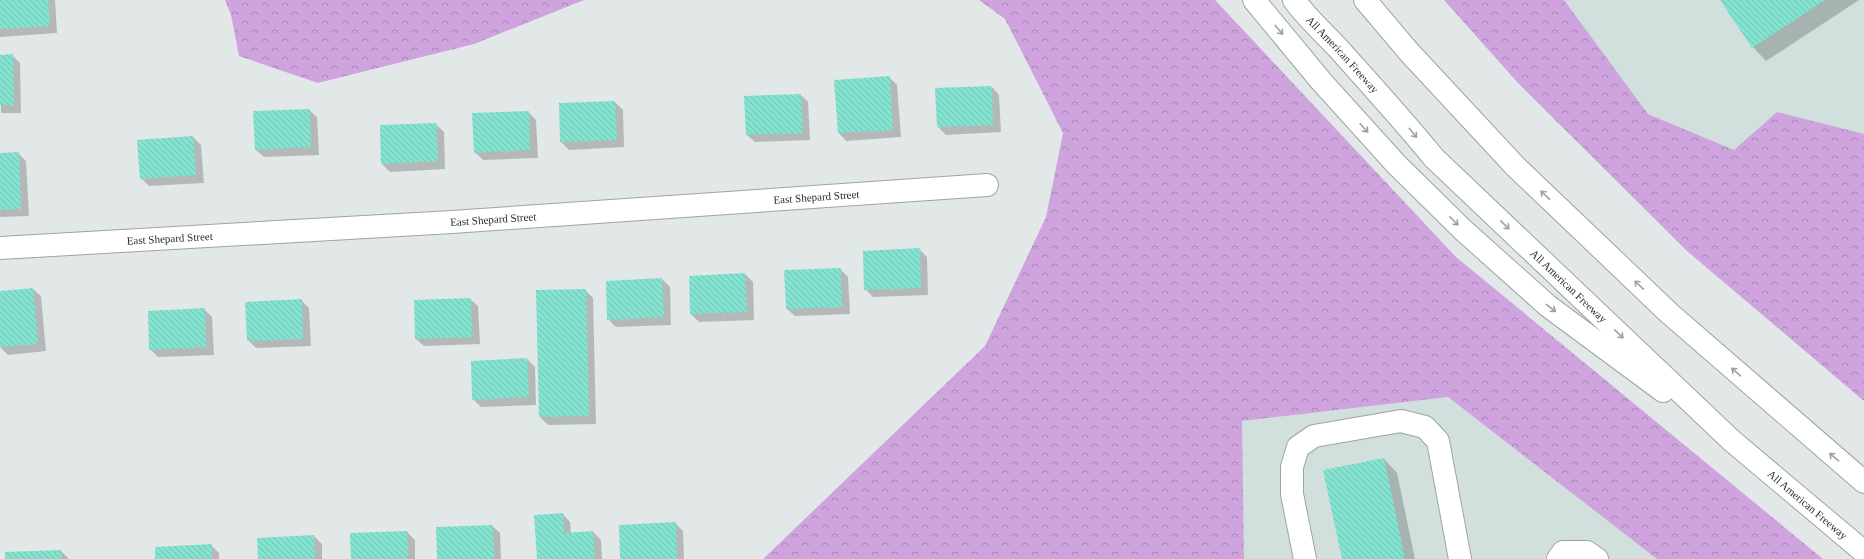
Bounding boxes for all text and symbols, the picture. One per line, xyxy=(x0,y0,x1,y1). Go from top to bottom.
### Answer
street label: All American Freeway xyxy=(1304,14,1381,96)
one-way arrow xyxy=(1274,25,1283,35)
one-way arrow xyxy=(1359,123,1369,133)
one-way arrow xyxy=(1409,127,1418,138)
street label: East Shepard Street xyxy=(773,188,860,206)
one-way arrow xyxy=(1540,190,1550,200)
street label: East Shepard Street xyxy=(450,210,537,228)
one-way arrow xyxy=(1449,216,1459,226)
one-way arrow xyxy=(1500,220,1510,230)
street label: East Shepard Street xyxy=(126,230,213,247)
street label: All American Freeway xyxy=(1528,247,1610,325)
one-way arrow xyxy=(1635,281,1645,290)
one-way arrow xyxy=(1545,304,1556,313)
one-way arrow xyxy=(1614,329,1624,339)
one-way arrow xyxy=(1731,367,1741,376)
one-way arrow xyxy=(1829,453,1839,462)
street label: All American Freeway xyxy=(1765,468,1850,542)

